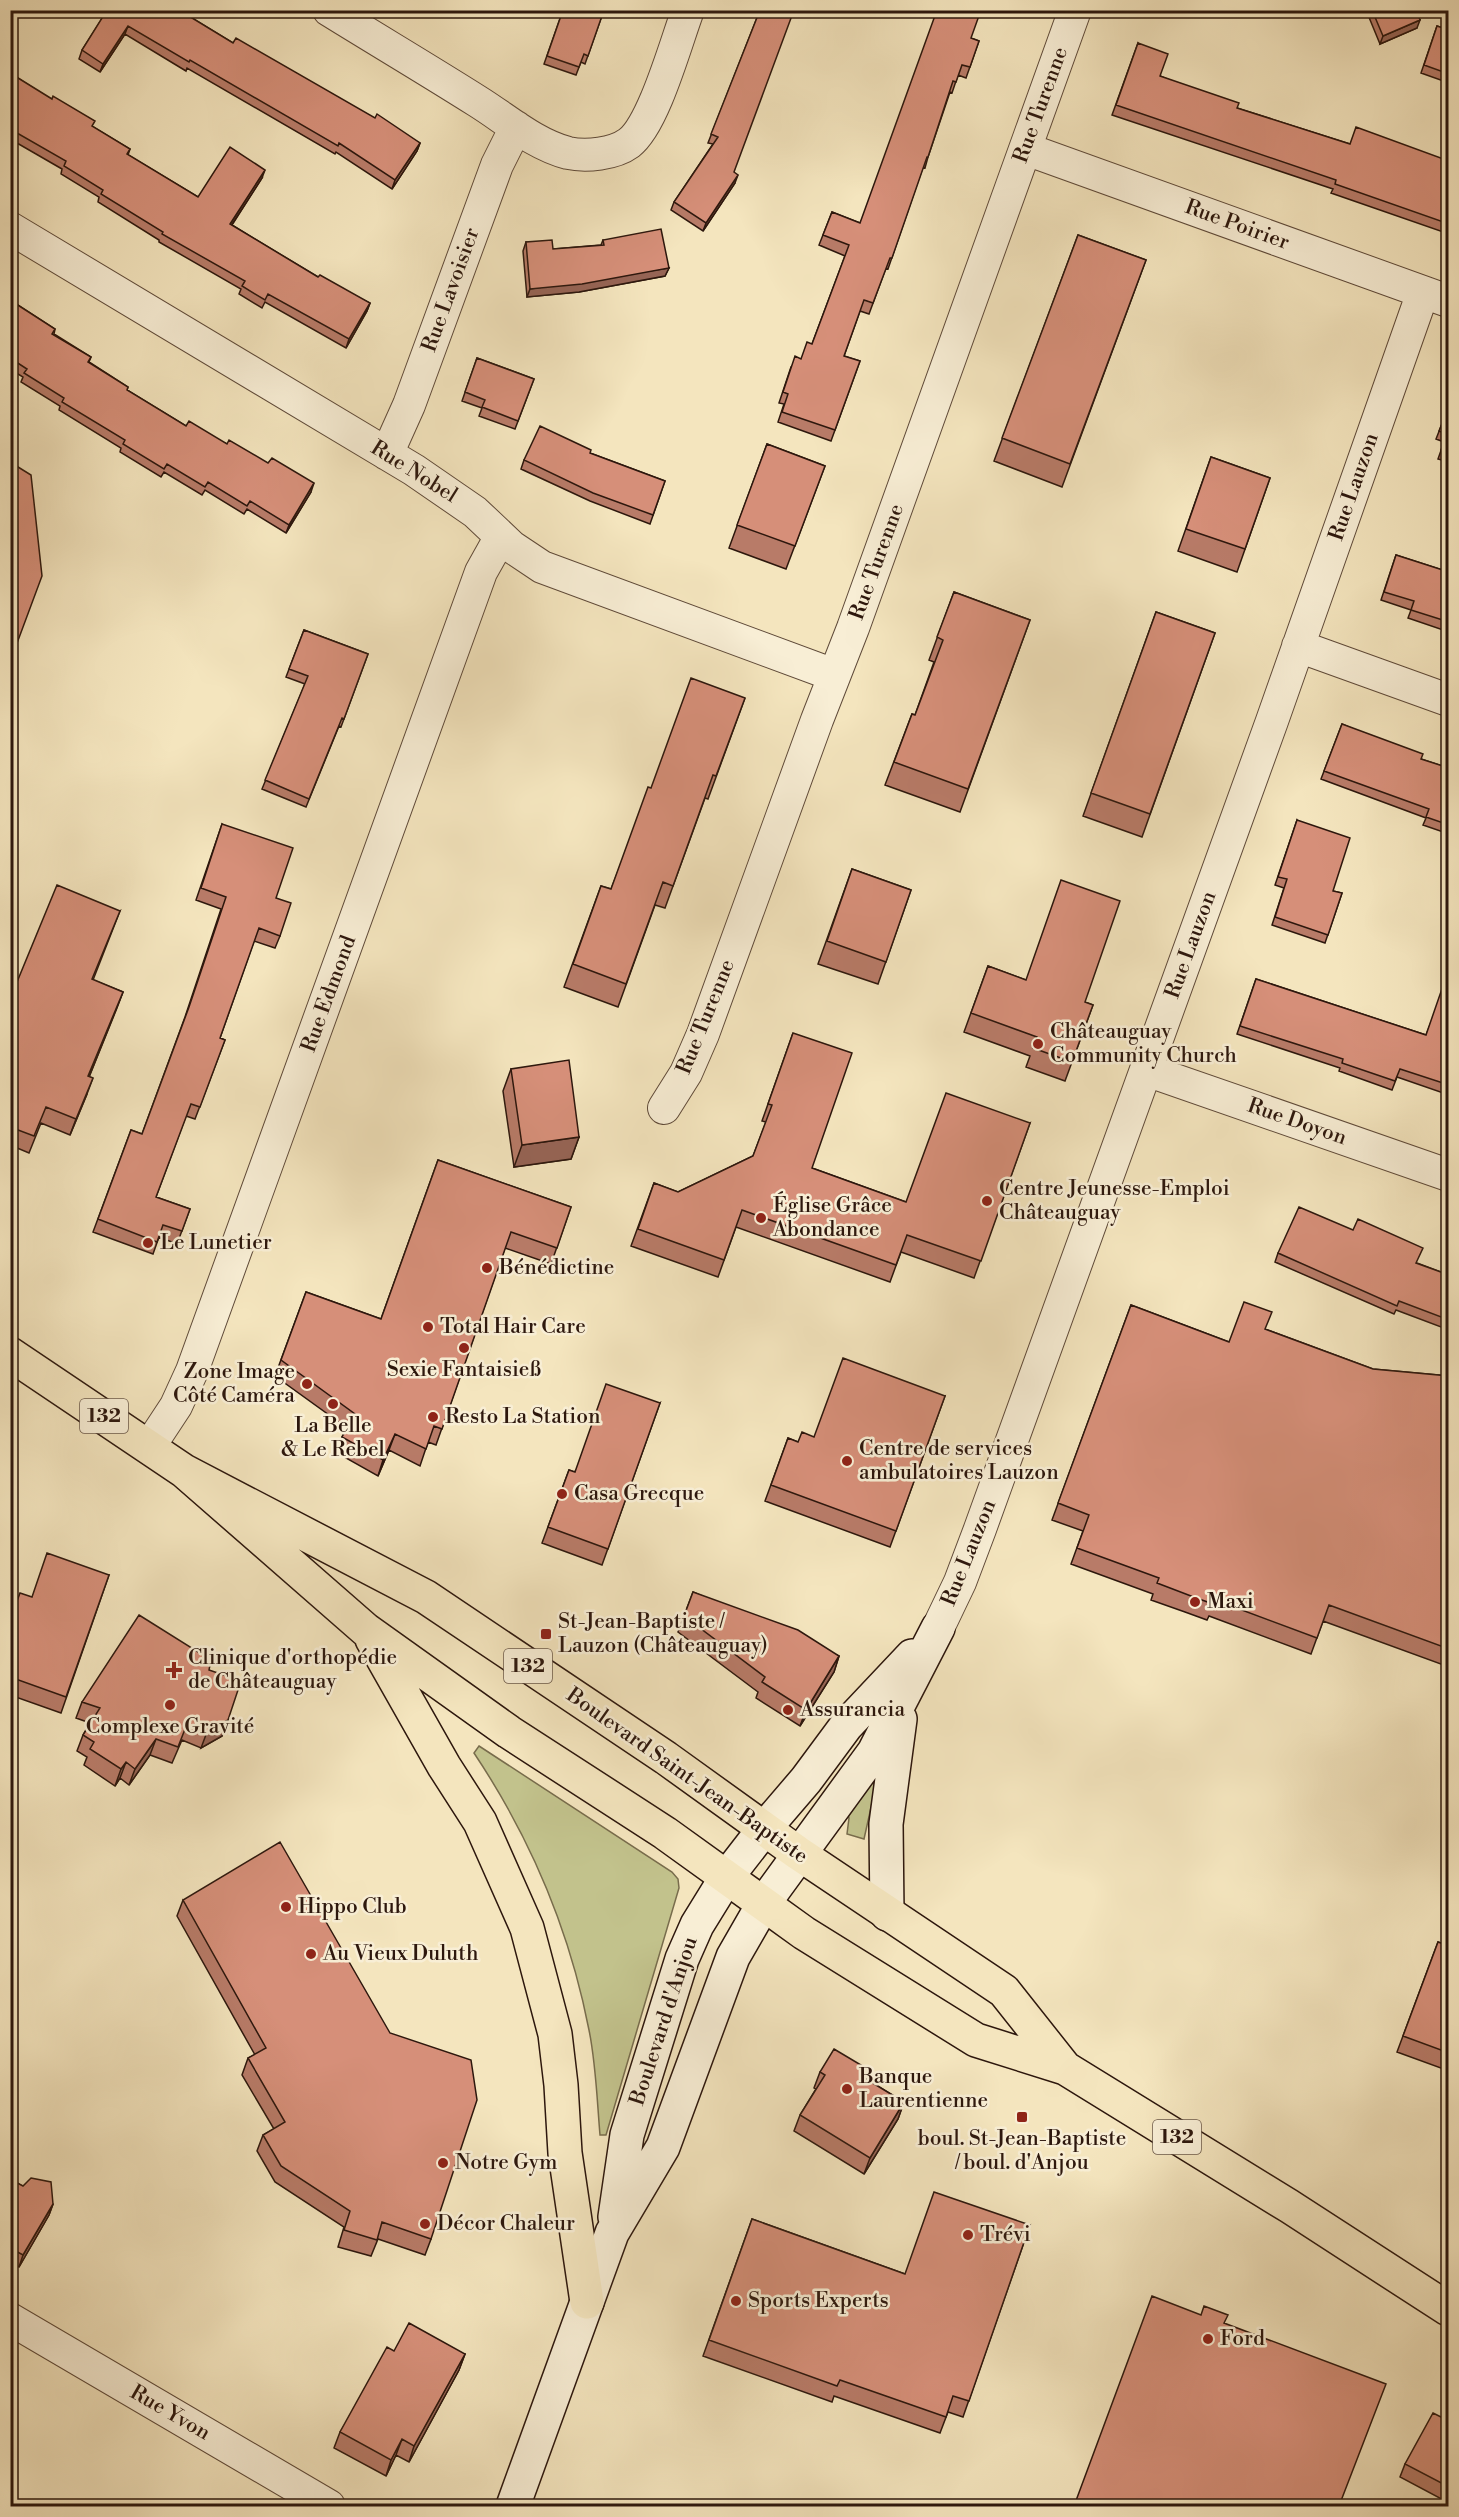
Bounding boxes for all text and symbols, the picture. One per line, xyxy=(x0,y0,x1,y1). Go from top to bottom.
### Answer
street label: Rue Turenne xyxy=(1008,43,1074,167)
street label: Rue Poirier xyxy=(1181,194,1293,256)
street label: Rue Lavoisier xyxy=(417,224,485,356)
street label: Rue Lauzon xyxy=(1323,429,1385,544)
street label: Rue Nobel xyxy=(366,435,462,509)
street label: Rue Turenne xyxy=(844,500,910,624)
street label: Rue Lauzon xyxy=(1160,887,1223,1002)
street label: Rue Edmond xyxy=(296,932,362,1056)
street label: Rue Turenne xyxy=(671,956,741,1078)
place label: Châteauguay Community Church xyxy=(1050,1019,1237,1069)
marker: Châteauguay Community Church xyxy=(1031,1037,1045,1051)
street label: Rue Doyon xyxy=(1244,1093,1350,1151)
place label: Centre Jeunesse-Emploi Châteauguay xyxy=(999,1176,1230,1226)
place label: Église Grâce Abondance xyxy=(772,1191,892,1243)
marker: Centre Jeunesse-Emploi Châteauguay xyxy=(980,1194,994,1208)
marker: Église Grâce Abondance xyxy=(754,1211,768,1225)
place label: Le Lunetier xyxy=(160,1230,272,1256)
marker: Le Lunetier xyxy=(141,1236,155,1250)
place label: Bénédictine xyxy=(498,1255,614,1281)
marker: Bénédictine xyxy=(480,1261,494,1275)
place label: Total Hair Care xyxy=(440,1314,586,1340)
marker: Total Hair Care xyxy=(421,1320,435,1334)
marker: Sexie Fantaisieß xyxy=(457,1341,471,1355)
place label: Sexie Fantaisieß xyxy=(387,1357,541,1383)
place label: Zone Image Côté Caméra xyxy=(173,1359,295,1409)
marker: Zone Image Côté Caméra xyxy=(300,1377,314,1391)
marker: La Belle & Le Rebel xyxy=(326,1397,340,1411)
road number: 132 xyxy=(80,1399,128,1433)
place label: Resto La Station xyxy=(445,1404,601,1430)
marker: Resto La Station xyxy=(426,1410,440,1424)
place label: La Belle & Le Rebel xyxy=(281,1413,385,1463)
place label: Centre de services ambulatoires Lauzon xyxy=(859,1436,1059,1486)
marker: Centre de services ambulatoires Lauzon xyxy=(840,1454,854,1468)
place label: Casa Grecque xyxy=(574,1481,704,1507)
marker: Casa Grecque xyxy=(555,1487,569,1501)
street label: Rue Lauzon xyxy=(936,1496,1002,1610)
place label: Maxi xyxy=(1207,1589,1254,1615)
marker: Maxi xyxy=(1188,1595,1202,1609)
place label: St-Jean-Baptiste / Lauzon (Châteauguay) xyxy=(558,1609,768,1659)
marker: St-Jean-Baptiste / Lauzon (Châteauguay) xyxy=(539,1627,553,1641)
place label: Clinique d'orthopédie de Châteauguay xyxy=(188,1645,397,1695)
road number: 132 xyxy=(504,1649,552,1683)
marker: Clinique d'orthopédie de Châteauguay xyxy=(165,1661,183,1679)
street label: Boulevard Saint-Jean-Baptiste xyxy=(560,1682,813,1870)
place label: Assurancia xyxy=(799,1697,905,1723)
marker: Complexe Gravité xyxy=(163,1698,177,1712)
marker: Assurancia xyxy=(781,1703,795,1717)
place label: Complexe Gravité xyxy=(86,1714,254,1740)
place label: Hippo Club xyxy=(298,1894,407,1920)
marker: Hippo Club xyxy=(279,1900,293,1914)
street label: Boulevard d'Anjou xyxy=(624,1933,704,2110)
place label: Au Vieux Duluth xyxy=(322,1941,479,1967)
marker: Au Vieux Duluth xyxy=(304,1947,318,1961)
place label: Banque Laurentienne xyxy=(858,2064,988,2114)
marker: Banque Laurentienne xyxy=(840,2082,854,2096)
marker: boul. St-Jean-Baptiste / boul. d'Anjou xyxy=(1015,2110,1029,2124)
road number: 132 xyxy=(1153,2120,1201,2154)
place label: boul. St-Jean-Baptiste / boul. d'Anjou xyxy=(918,2126,1126,2176)
place label: Notre Gym xyxy=(455,2150,557,2176)
marker: Notre Gym xyxy=(436,2156,450,2170)
place label: Décor Chaleur xyxy=(437,2211,575,2237)
marker: Décor Chaleur xyxy=(418,2217,432,2231)
place label: Trévi xyxy=(980,2222,1031,2248)
marker: Trévi xyxy=(961,2228,975,2242)
place label: Sports Experts xyxy=(748,2288,889,2314)
marker: Sports Experts xyxy=(729,2294,743,2308)
place label: Ford xyxy=(1220,2326,1265,2352)
marker: Ford xyxy=(1201,2332,1215,2346)
street label: Rue Yvon xyxy=(125,2380,215,2447)

